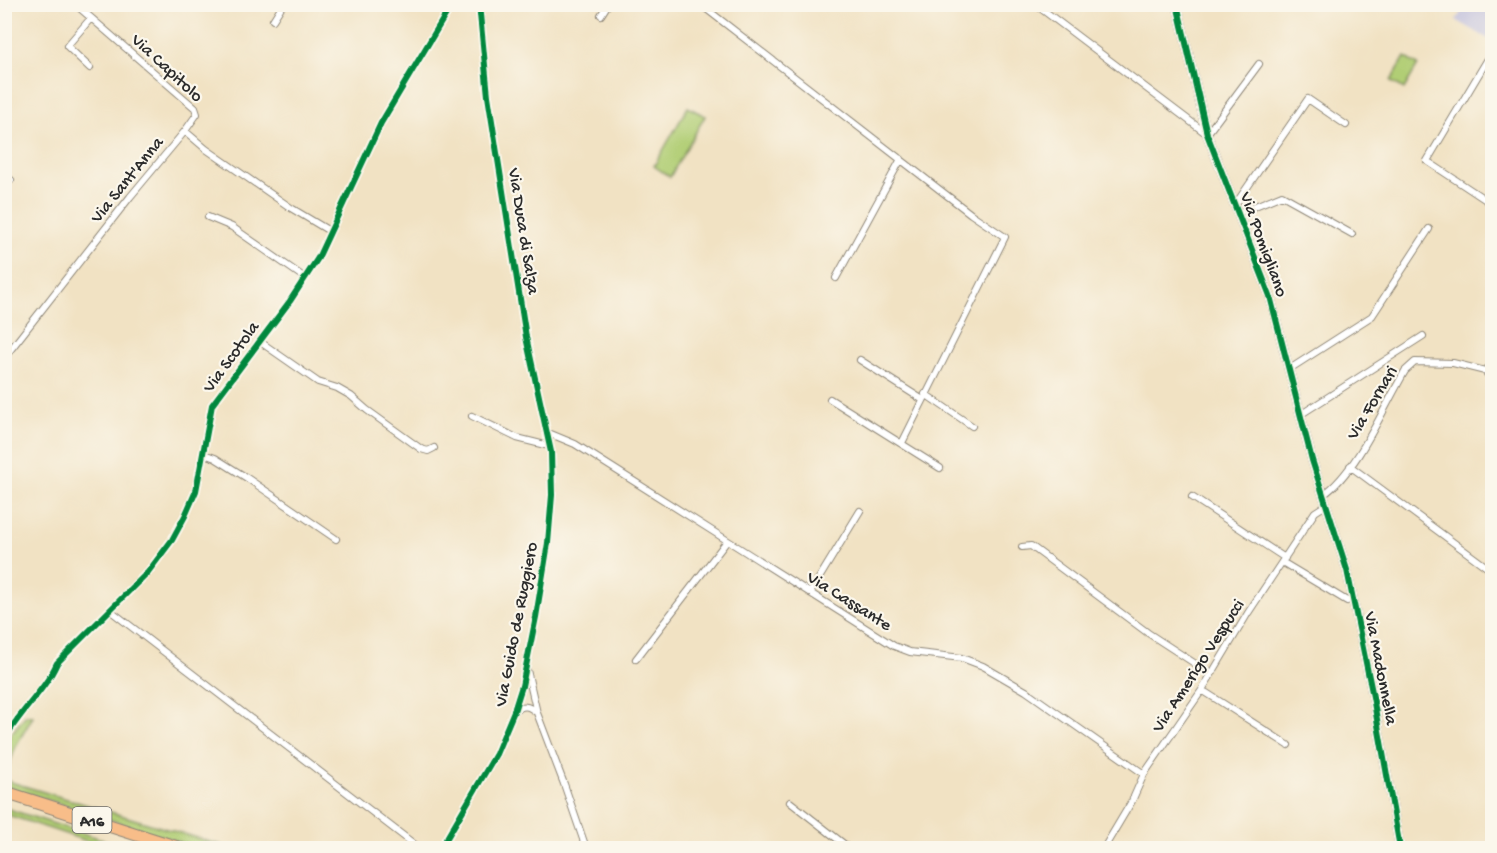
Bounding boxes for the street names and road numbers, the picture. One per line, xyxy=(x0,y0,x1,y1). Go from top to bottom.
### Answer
street label: Via Capitolo xyxy=(125,30,207,107)
street label: Via Sant'Anna xyxy=(86,133,170,229)
street label: Via Duca di Salza xyxy=(502,166,543,297)
street label: Via Pomigliano xyxy=(1234,189,1291,300)
street label: Via Scotola xyxy=(199,317,265,398)
street label: Via Fornari xyxy=(1343,363,1403,445)
street label: Via Guido de Ruggiero xyxy=(491,540,544,710)
street label: Via Cassante xyxy=(801,567,896,637)
street label: Via Amerigo Vespucci xyxy=(1148,596,1250,738)
street label: Via Madonnella xyxy=(1358,609,1401,728)
road number: A16 xyxy=(72,807,112,833)

